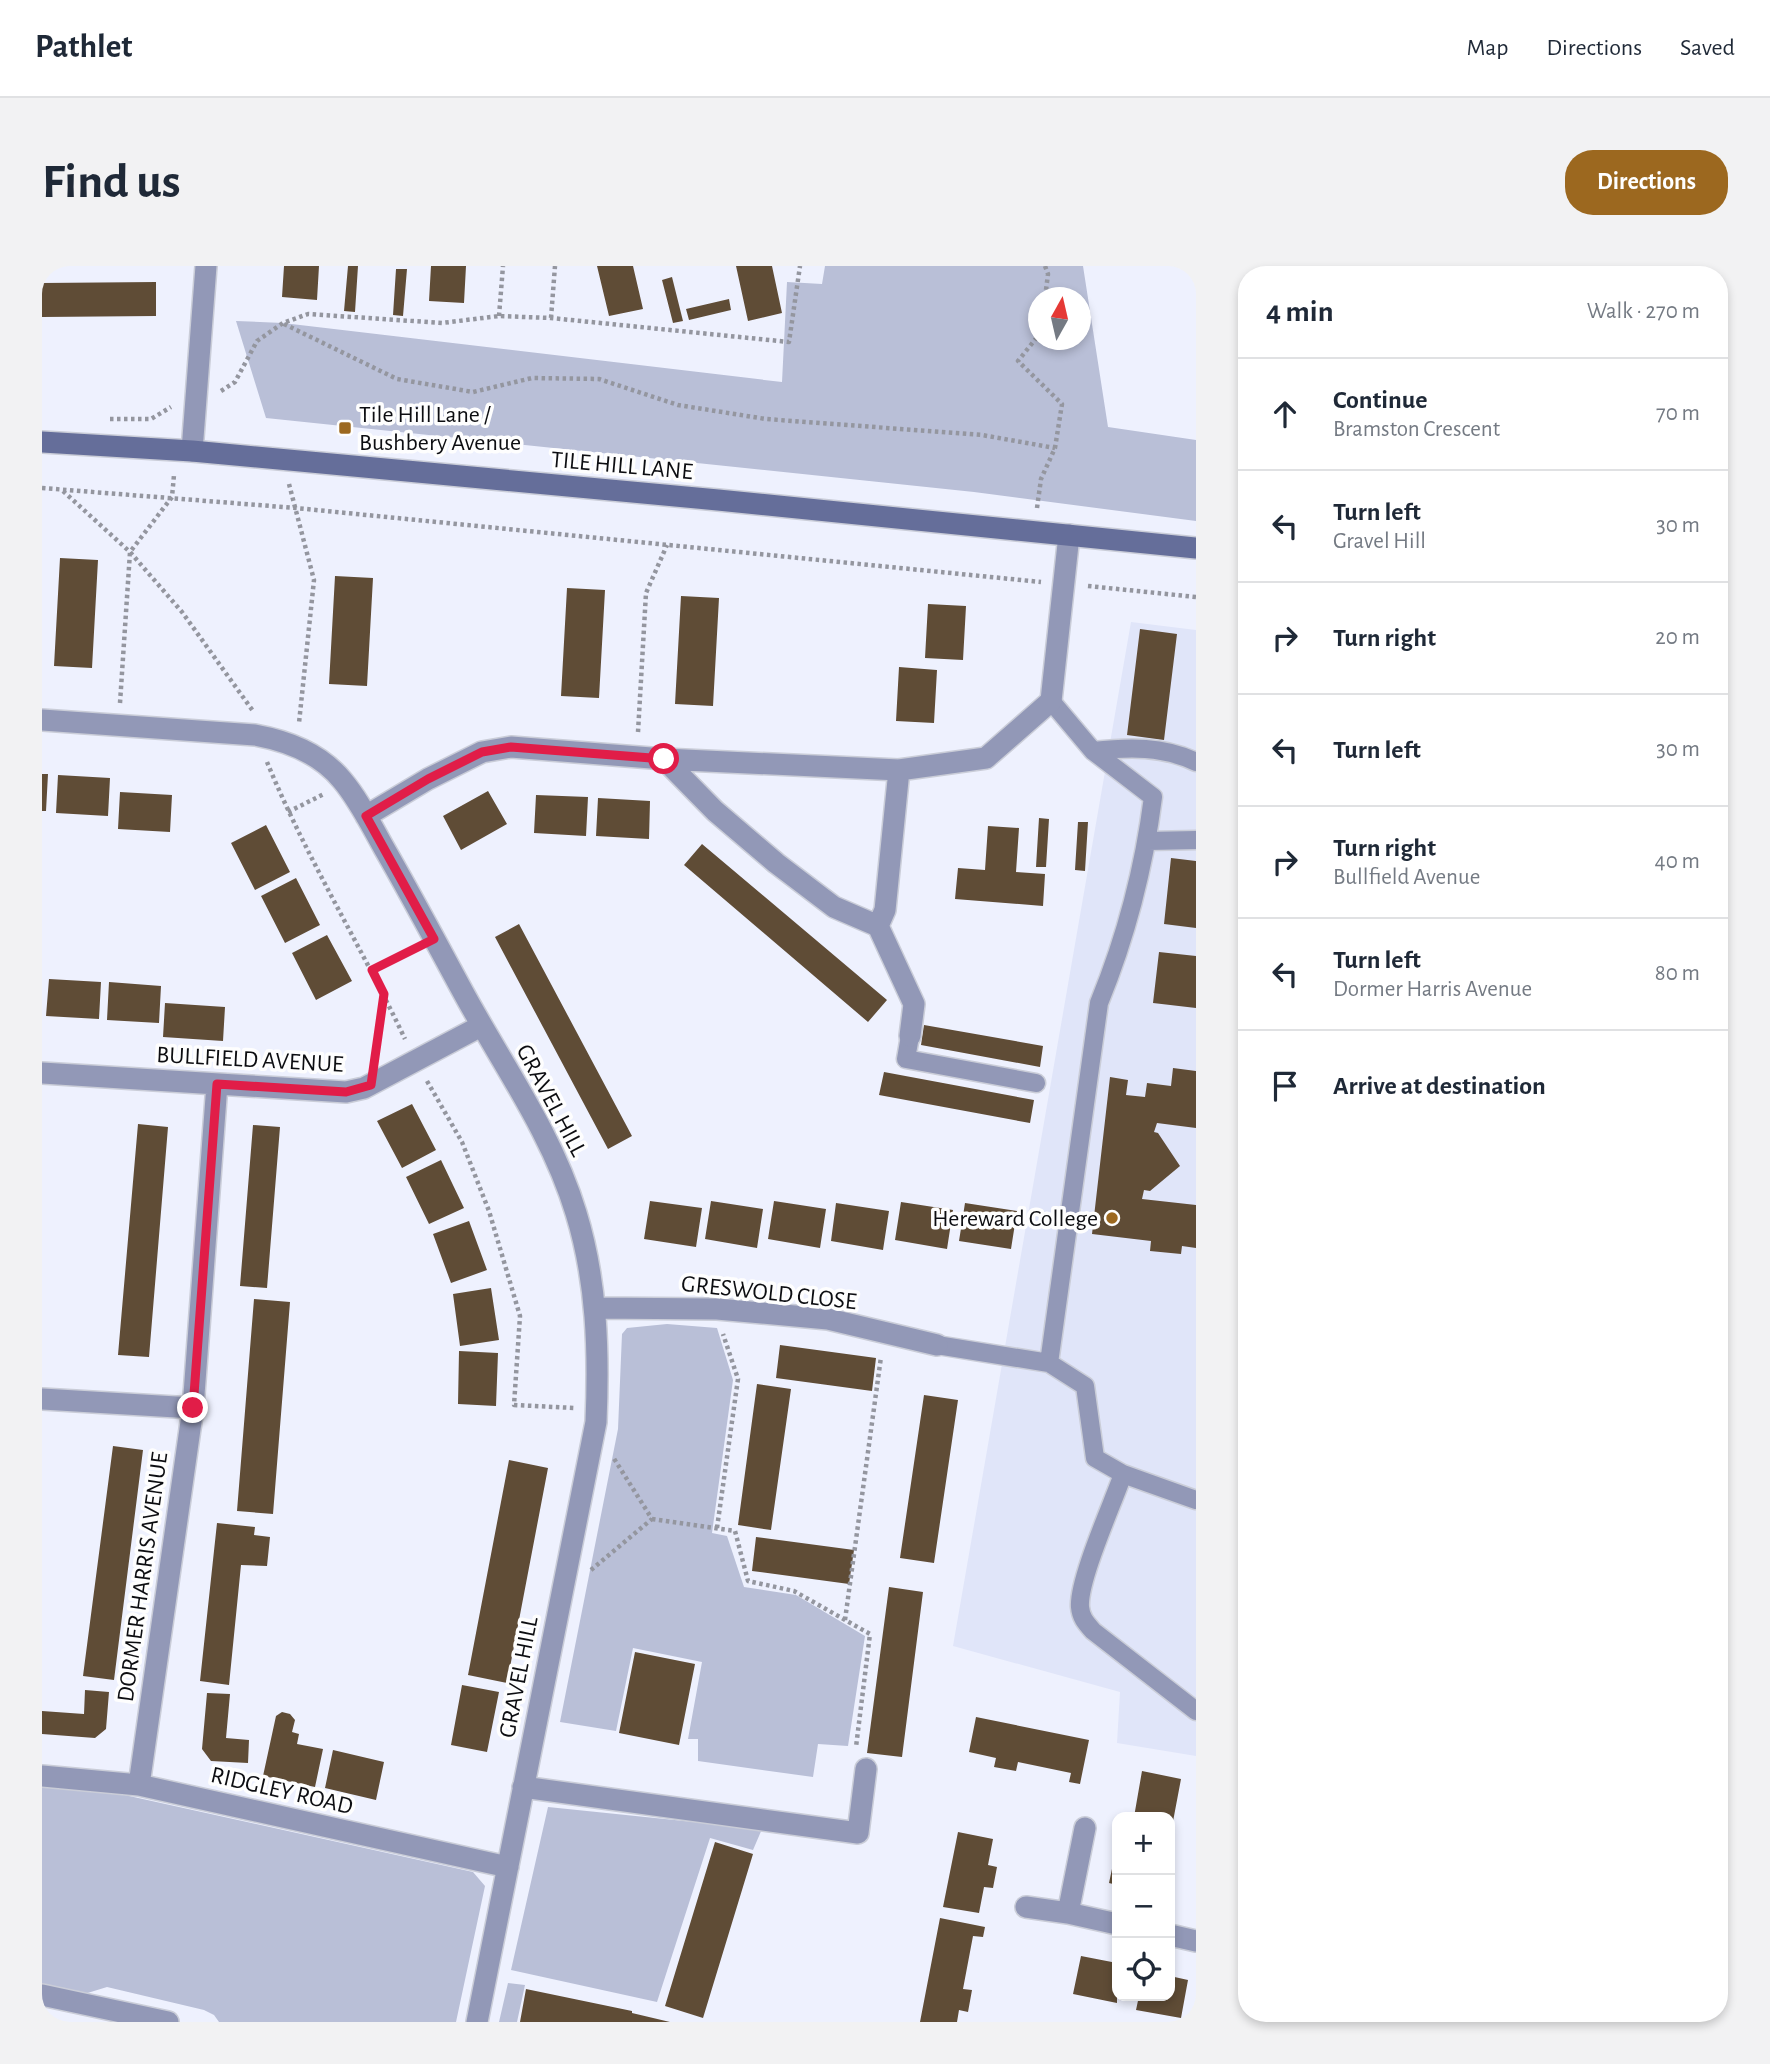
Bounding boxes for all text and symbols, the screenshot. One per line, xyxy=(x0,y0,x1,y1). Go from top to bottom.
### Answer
text: Pathlet xyxy=(35,31,133,64)
text: Map xyxy=(1466,36,1508,60)
text: Directions xyxy=(1546,36,1642,60)
text: Saved xyxy=(1680,36,1735,60)
button: Directions xyxy=(1565,150,1728,215)
text: Find us xyxy=(42,158,181,207)
north arrow xyxy=(1028,287,1091,350)
text: 4 min xyxy=(1266,297,1334,327)
text: Walk · 270 m xyxy=(1587,300,1700,323)
text: Continue xyxy=(1333,387,1428,413)
icon: ahead xyxy=(1266,395,1304,433)
text: 70 m xyxy=(1656,402,1700,425)
place label: Tile Hill Lane / Bushbery Avenue xyxy=(359,403,521,455)
text: Bramston Crescent xyxy=(1333,418,1500,441)
marker: Tile Hill Lane / Bushbery Avenue xyxy=(337,420,353,436)
street label: TILE HILL LANE xyxy=(550,448,694,484)
text: Turn left xyxy=(1333,499,1421,525)
icon: left xyxy=(1266,507,1304,545)
text: 30 m xyxy=(1656,514,1700,537)
text: Gravel Hill xyxy=(1333,530,1426,553)
icon: right xyxy=(1266,619,1304,657)
text: Turn right xyxy=(1333,625,1436,651)
text: 20 m xyxy=(1655,626,1700,649)
icon: left xyxy=(1266,731,1304,769)
text: Turn left xyxy=(1333,737,1421,763)
text: 30 m xyxy=(1656,738,1700,761)
route start xyxy=(648,743,679,774)
text: Turn right xyxy=(1333,835,1436,861)
icon: right xyxy=(1266,843,1304,881)
text: 40 m xyxy=(1655,850,1700,873)
text: Bullfield Avenue xyxy=(1333,866,1480,889)
text: Turn left xyxy=(1333,947,1421,973)
icon: left xyxy=(1266,955,1304,993)
text: 80 m xyxy=(1655,962,1700,985)
text: Dormer Harris Avenue xyxy=(1333,978,1532,1001)
street label: GRAVEL HILL xyxy=(512,1041,591,1160)
street label: BULLFIELD AVENUE xyxy=(156,1043,344,1077)
icon: arrive xyxy=(1266,1067,1304,1105)
text: Arrive at destination xyxy=(1333,1073,1546,1099)
place label: Hereward College xyxy=(932,1207,1098,1231)
marker: Hereward College xyxy=(1104,1210,1120,1226)
street label: GRESWOLD CLOSE xyxy=(680,1272,858,1314)
route end xyxy=(177,1392,208,1423)
street label: DORMER HARRIS AVENUE xyxy=(114,1450,172,1704)
street label: GRAVEL HILL xyxy=(495,1615,542,1740)
street label: RIDGLEY ROAD xyxy=(208,1763,355,1819)
map controls xyxy=(1112,1812,1175,2001)
button: + xyxy=(1112,1812,1175,1875)
button: − xyxy=(1112,1875,1175,1938)
button: locate xyxy=(1112,1938,1175,2001)

